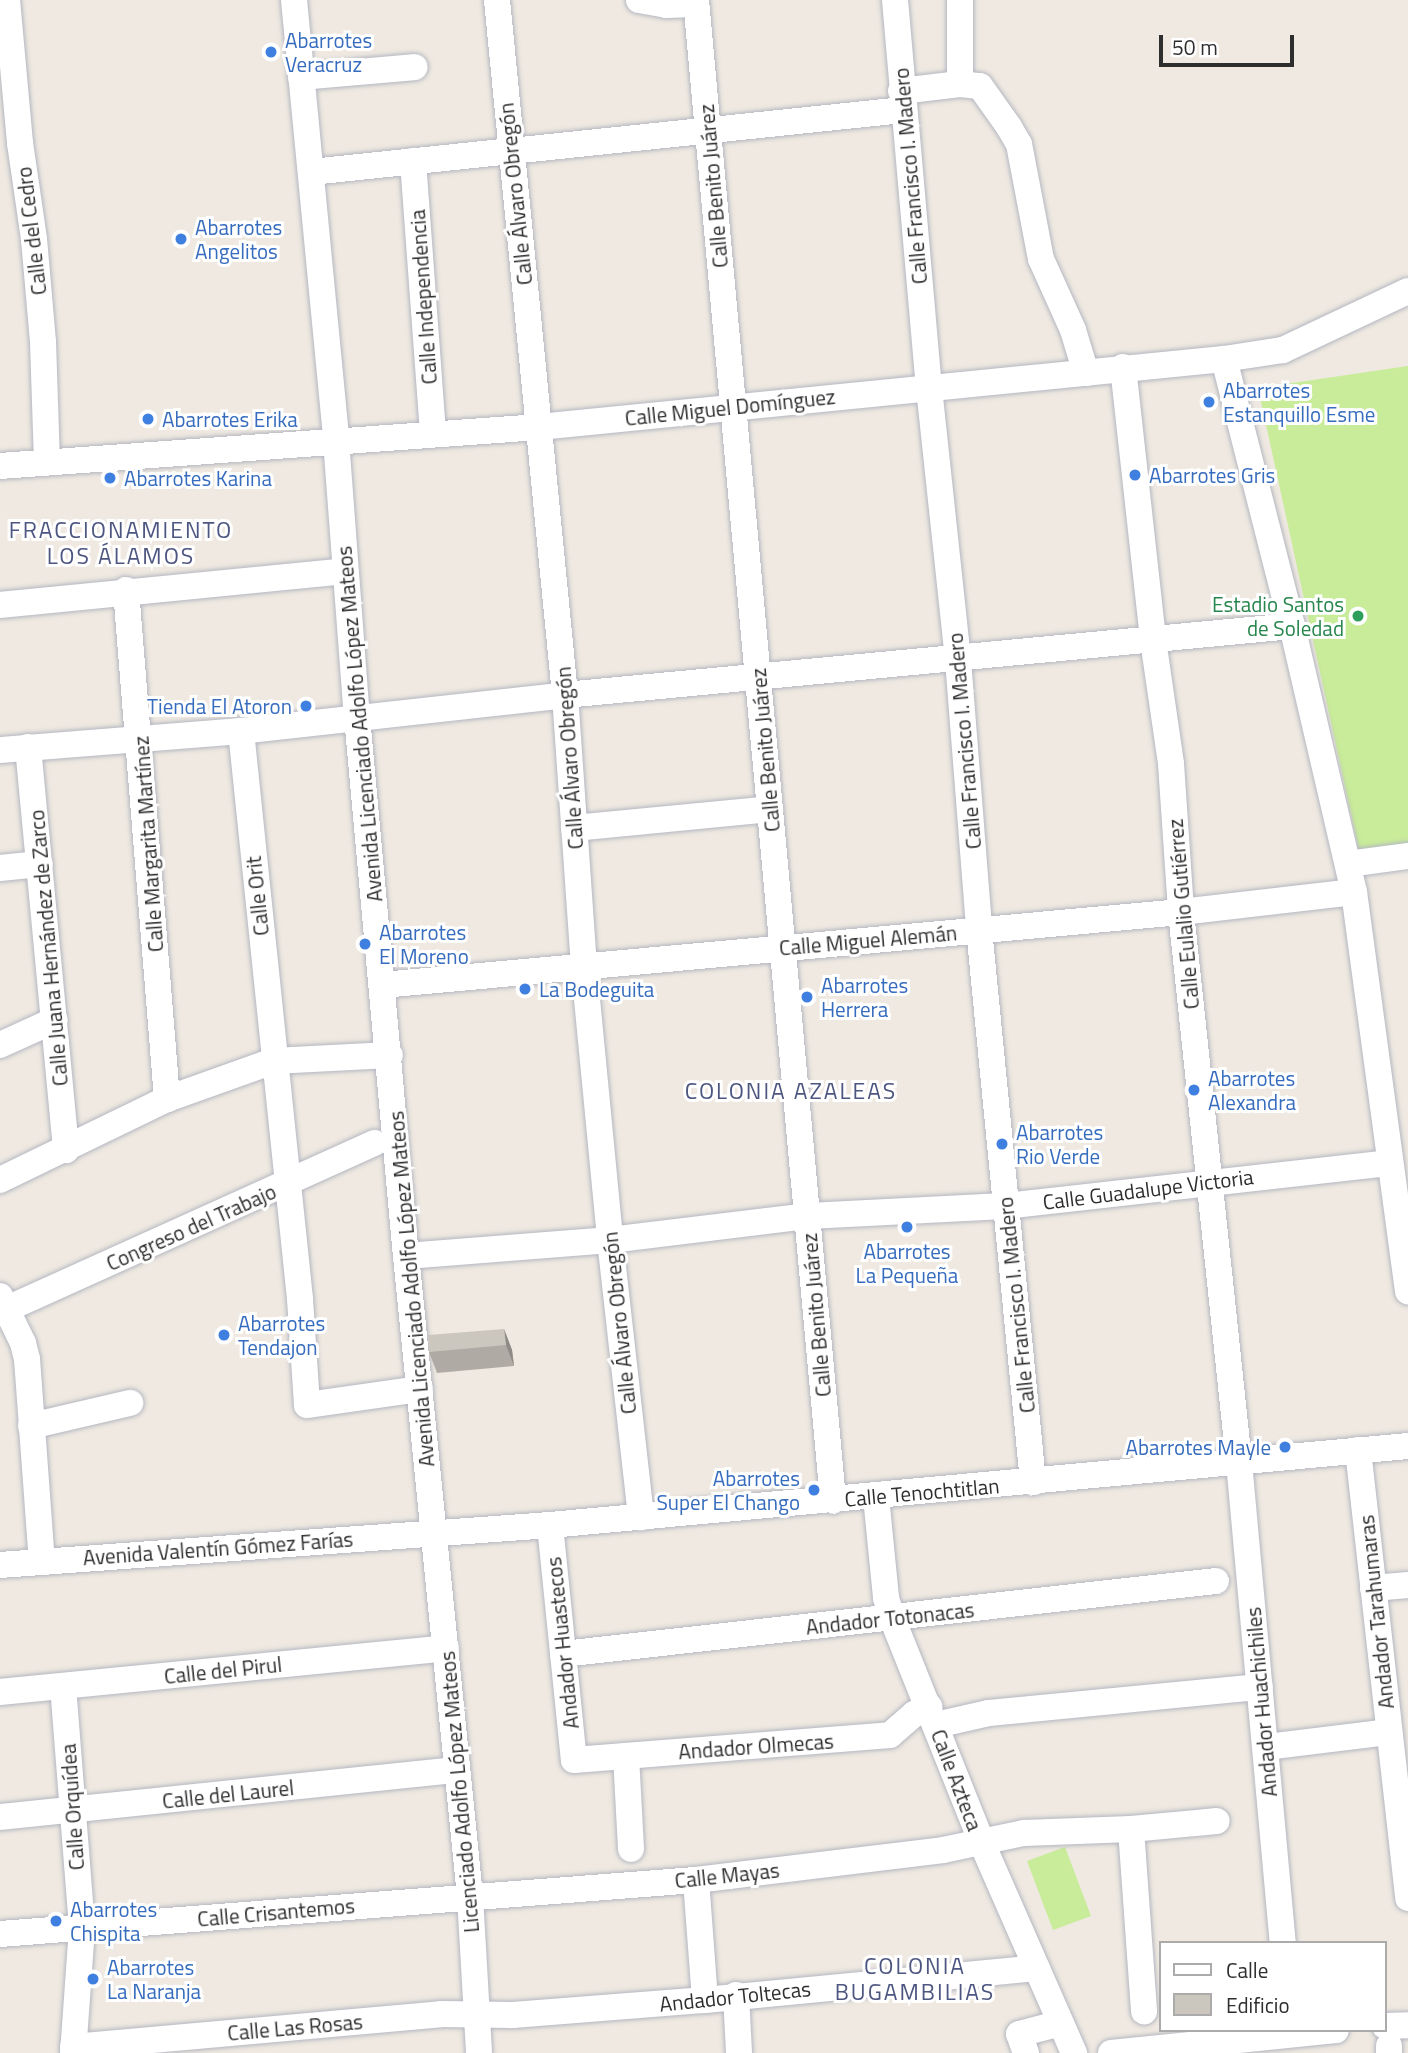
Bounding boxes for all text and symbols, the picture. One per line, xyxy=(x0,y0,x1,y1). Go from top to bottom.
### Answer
scale bar xyxy=(1163,21,1298,65)
place label: Abarrotes Veracruz xyxy=(285,27,372,77)
text: 50 m xyxy=(1172,31,1218,63)
marker: Abarrotes Veracruz xyxy=(263,44,279,60)
street label: Calle Francisco I. Madero xyxy=(888,67,932,285)
street label: Calle Álvaro Obregón xyxy=(493,102,537,286)
street label: Calle Benito Juárez xyxy=(693,103,733,269)
street label: Calle del Cedro xyxy=(11,165,51,297)
street label: Calle Independencia xyxy=(404,209,442,385)
place label: Abarrotes Angelitos xyxy=(195,214,282,264)
marker: Abarrotes Angelitos xyxy=(173,231,189,247)
place label: Abarrotes Estanquillo Esme xyxy=(1223,377,1375,427)
street label: Calle Miguel Domínguez xyxy=(624,383,836,431)
marker: Abarrotes Estanquillo Esme xyxy=(1201,394,1217,410)
place label: Abarrotes Erika xyxy=(162,406,298,432)
marker: Abarrotes Erika xyxy=(140,411,156,427)
place label: Abarrotes Gris xyxy=(1149,462,1275,488)
place label: Abarrotes Karina xyxy=(124,465,272,491)
marker: Abarrotes Gris xyxy=(1127,467,1143,483)
marker: Abarrotes Karina xyxy=(102,470,118,486)
district label: FRACCIONAMIENTO LOS ÁLAMOS xyxy=(11,516,231,570)
street label: Avenida Licenciado Adolfo López Mateos xyxy=(331,545,387,903)
place label: Estadio Santos de Soledad xyxy=(1212,591,1344,641)
marker: Estadio Santos de Soledad xyxy=(1350,608,1366,624)
street label: Calle Francisco I. Madero xyxy=(942,632,986,850)
street label: Calle Álvaro Obregón xyxy=(550,666,588,850)
street label: Calle Benito Juárez xyxy=(745,667,785,833)
place label: Tienda El Atoron xyxy=(147,693,292,719)
marker: Tienda El Atoron xyxy=(298,698,314,714)
street label: Calle Margarita Martínez xyxy=(128,735,168,953)
street label: Calle Juana Hernández de Zarco xyxy=(23,809,73,1087)
street label: Calle Eulalio Gutiérrez xyxy=(1162,818,1204,1010)
street label: Calle Orit xyxy=(240,855,274,937)
place label: Abarrotes El Moreno xyxy=(379,919,469,969)
street label: Calle Miguel Alemán xyxy=(778,920,958,960)
marker: Abarrotes El Moreno xyxy=(357,936,373,952)
place label: Abarrotes Herrera xyxy=(821,972,908,1022)
place label: La Bodeguita xyxy=(539,976,654,1002)
marker: La Bodeguita xyxy=(517,981,533,997)
marker: Abarrotes Herrera xyxy=(799,989,815,1005)
place label: Abarrotes Alexandra xyxy=(1208,1065,1296,1115)
district label: COLONIA AZALEAS xyxy=(687,1077,895,1105)
marker: Abarrotes Alexandra xyxy=(1186,1082,1202,1098)
street label: Avenida Licenciado Adolfo López Mateos xyxy=(383,1110,439,1468)
place label: Abarrotes Rio Verde xyxy=(1016,1119,1103,1169)
marker: Abarrotes Rio Verde xyxy=(994,1136,1010,1152)
street label: Calle Guadalupe Victoria xyxy=(1041,1164,1255,1214)
street label: Congreso del Trabajo xyxy=(102,1178,280,1276)
street label: Calle Francisco I. Madero xyxy=(992,1196,1040,1414)
marker: Abarrotes La Pequeña xyxy=(899,1219,915,1235)
street label: Calle Álvaro Obregón xyxy=(597,1231,641,1415)
street label: Calle Benito Juárez xyxy=(796,1232,836,1398)
place label: Abarrotes La Pequeña xyxy=(856,1238,958,1288)
place label: Abarrotes Tendajon xyxy=(238,1310,325,1360)
marker: Abarrotes Tendajon xyxy=(216,1327,232,1343)
place label: Abarrotes Mayle xyxy=(1126,1434,1271,1460)
marker: Abarrotes Mayle xyxy=(1277,1439,1293,1455)
place label: Abarrotes Super El Chango xyxy=(656,1465,800,1515)
street label: Calle Tenochtitlan xyxy=(844,1473,1000,1511)
marker: Abarrotes Super El Chango xyxy=(806,1482,822,1498)
street label: Andador Tarahumaras xyxy=(1353,1514,1399,1710)
street label: Avenida Valentín Gómez Farías xyxy=(82,1526,354,1570)
street label: Andador Huastecos xyxy=(540,1556,584,1730)
street label: Andador Totonacas xyxy=(804,1597,976,1639)
street label: Andador Huachichiles xyxy=(1240,1606,1282,1798)
street label: Licenciado Adolfo López Mateos xyxy=(434,1650,484,1934)
street label: Calle del Pirul xyxy=(163,1651,283,1689)
street label: Calle Azteca xyxy=(926,1726,988,1834)
street label: Andador Olmecas xyxy=(677,1728,835,1764)
street label: Calle Orquídea xyxy=(55,1743,89,1871)
street label: Calle del Laurel xyxy=(161,1775,295,1813)
street label: Calle Mayas xyxy=(673,1857,781,1893)
street label: Calle Crisantemos xyxy=(196,1893,356,1931)
place label: Abarrotes Chispita xyxy=(70,1896,157,1946)
marker: Abarrotes Chispita xyxy=(48,1913,64,1929)
legend xyxy=(1160,1941,1387,2032)
district label: COLONIA BUGAMBILIAS xyxy=(836,1952,994,2006)
place label: Abarrotes La Naranja xyxy=(107,1954,201,2004)
text: Calle xyxy=(1226,1954,1268,1986)
marker: Abarrotes La Naranja xyxy=(85,1971,101,1987)
street label: Andador Toltecas xyxy=(658,1976,812,2016)
text: Edificio xyxy=(1226,1989,1290,2021)
street label: Calle Las Rosas xyxy=(226,2009,364,2045)

